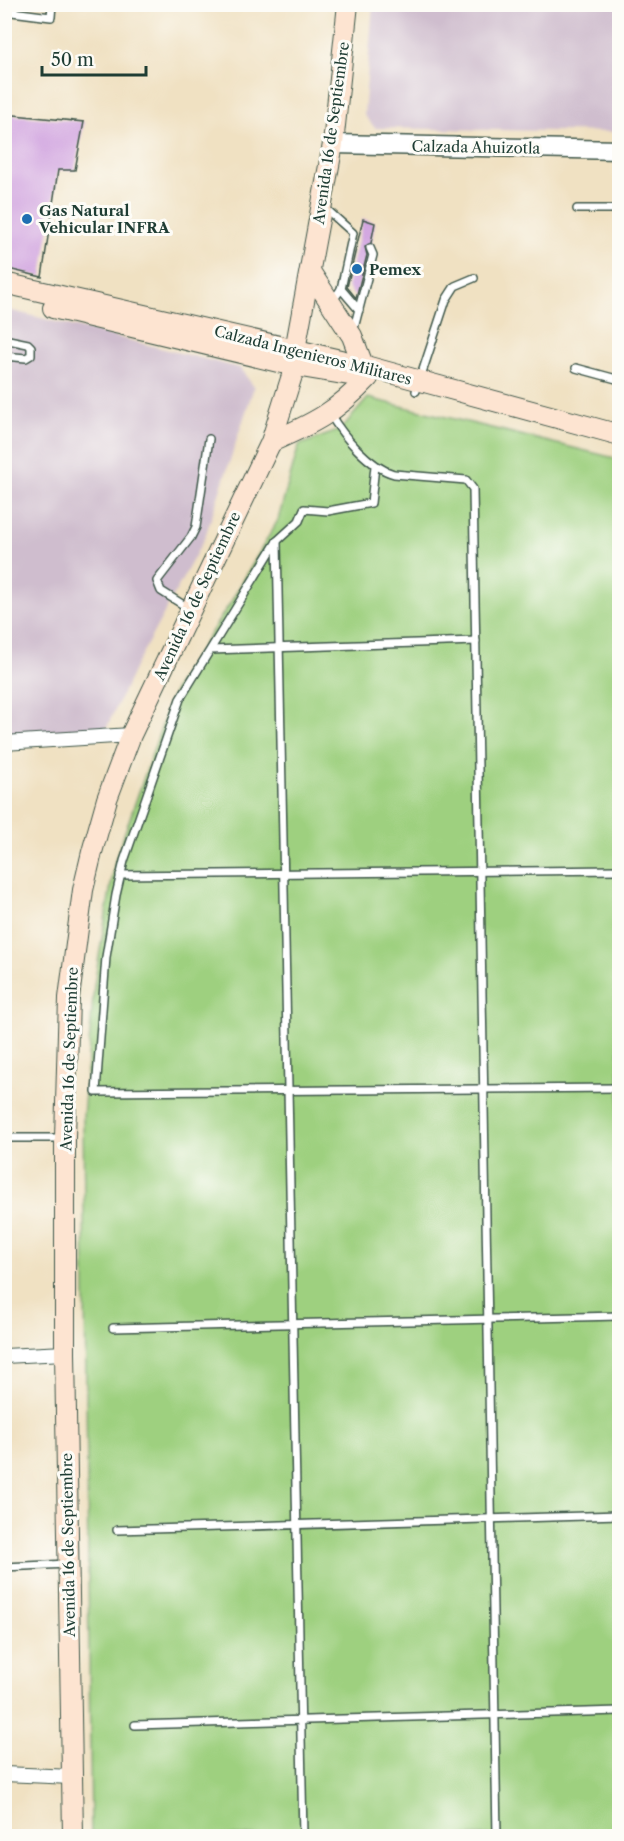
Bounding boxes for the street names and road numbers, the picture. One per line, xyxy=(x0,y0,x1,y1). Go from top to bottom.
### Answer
street label: Avenida 16 de Septiembre xyxy=(309,40,353,227)
street label: Calzada Ahuizotla xyxy=(411,136,541,158)
street label: Calzada Ingenieros Militares xyxy=(212,321,414,389)
street label: Avenida 16 de Septiembre xyxy=(149,509,245,684)
street label: Avenida 16 de Septiembre xyxy=(56,967,82,1152)
street label: Avenida 16 de Septiembre xyxy=(57,1453,79,1638)

